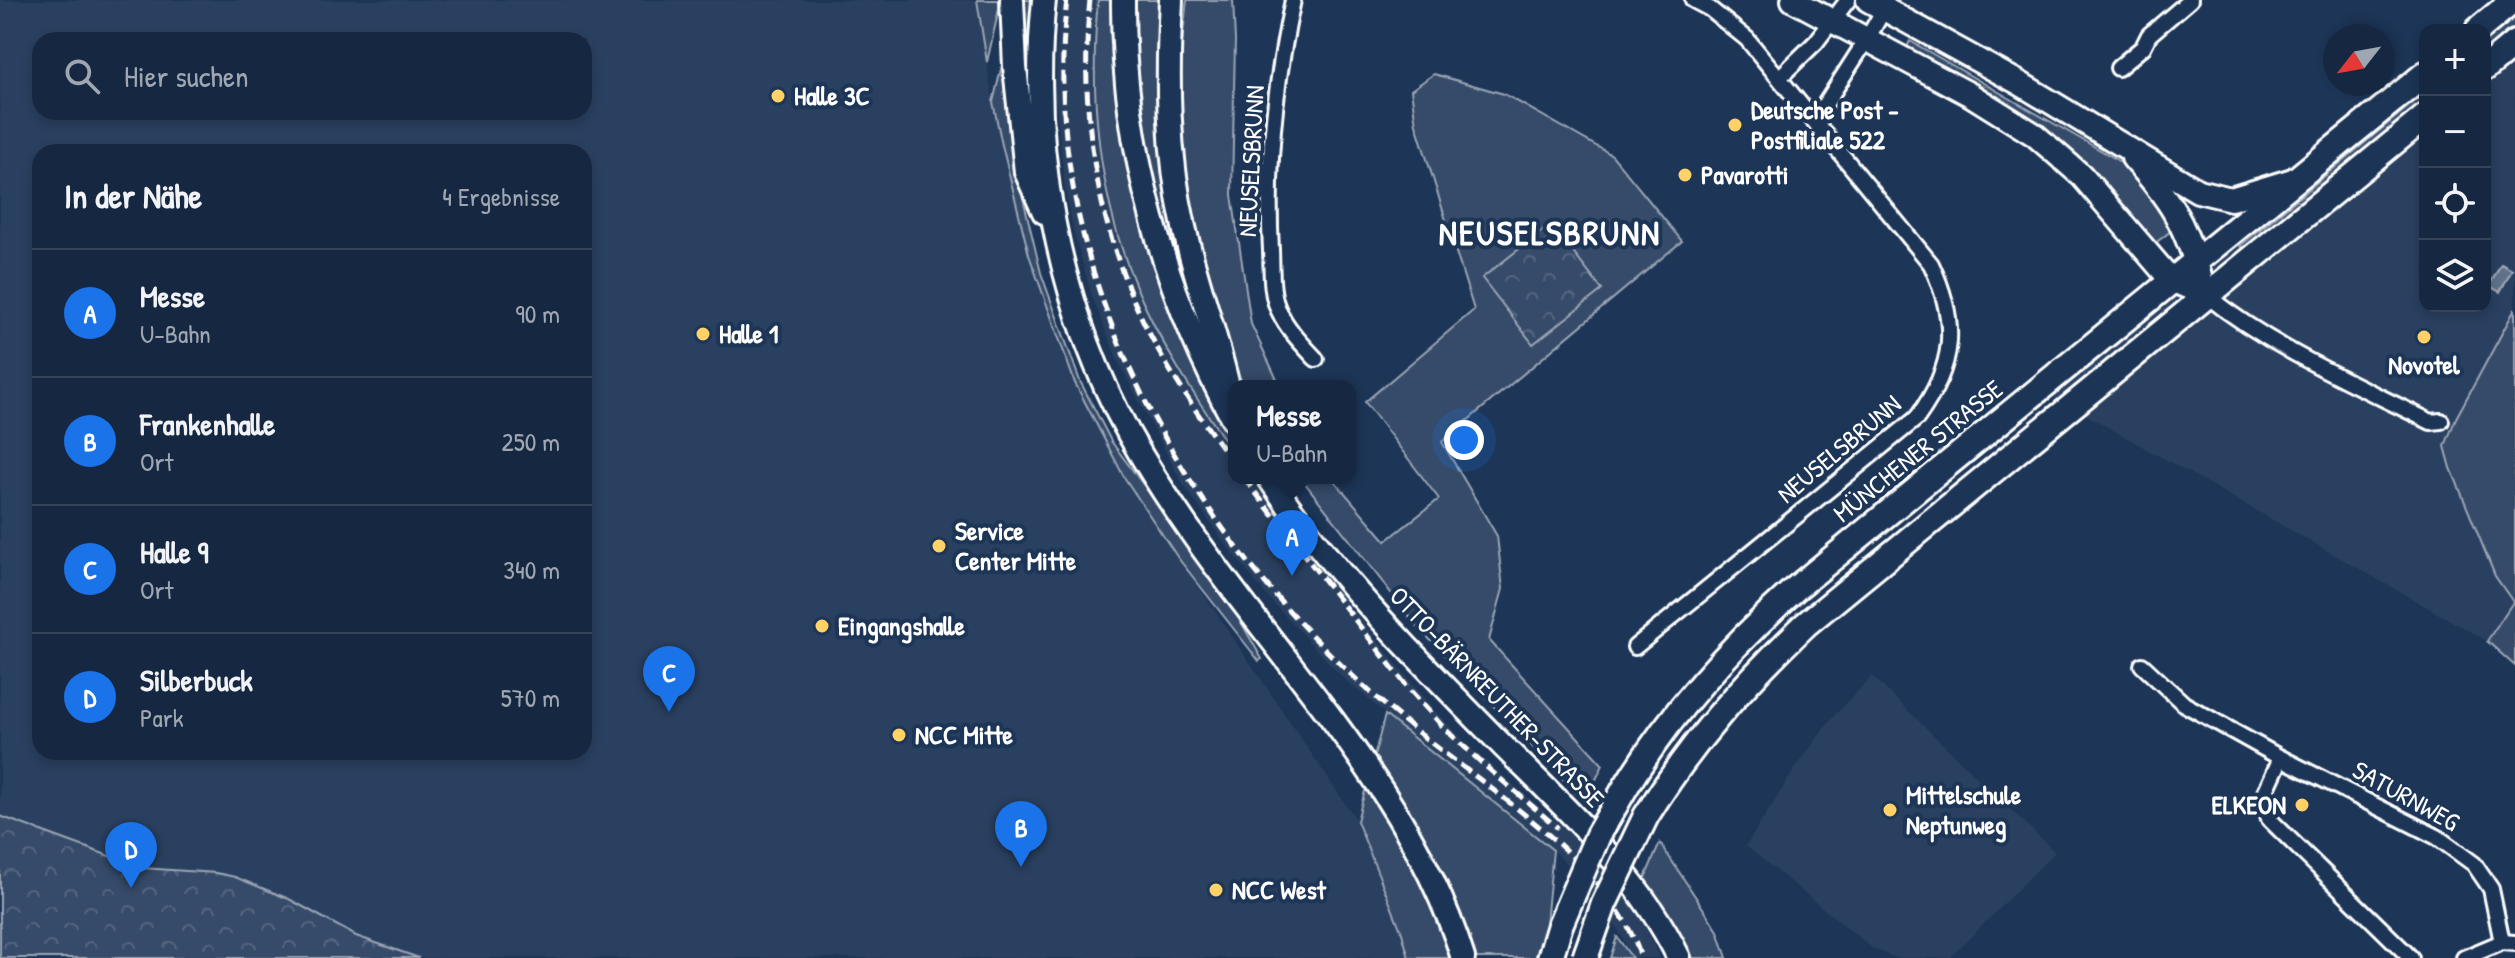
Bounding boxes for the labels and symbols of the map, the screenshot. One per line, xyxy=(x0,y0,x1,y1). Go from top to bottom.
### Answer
north arrow xyxy=(2323,24,2395,96)
place label: Halle 3C xyxy=(794,78,870,113)
street label: NEUSELSBRUNN xyxy=(1229,84,1272,238)
marker: Halle 3C xyxy=(769,87,787,105)
place label: Deutsche Post - Postfiliale 522 xyxy=(1751,92,1899,157)
marker: Deutsche Post - Postfiliale 522 xyxy=(1726,116,1744,134)
place label: Pavarotti xyxy=(1701,157,1789,192)
marker: Pavarotti xyxy=(1676,166,1694,184)
district label: NEUSELSBRUNN xyxy=(1439,210,1661,256)
place label: Halle 1 xyxy=(719,316,778,351)
marker: Halle 1 xyxy=(694,325,712,343)
marker: Novotel xyxy=(2415,328,2433,346)
place label: Novotel xyxy=(2388,347,2461,382)
street label: MÜNCHENER STRASSE xyxy=(1826,371,2010,530)
street label: NEUSELSBRUNN xyxy=(1769,386,1908,511)
your location xyxy=(1444,420,1484,460)
pin: A xyxy=(1266,510,1318,576)
place label: Service Center Mitte xyxy=(955,513,1077,578)
marker: Service Center Mitte xyxy=(930,537,948,555)
street label: OTTO-BÄRNREUTHER-STRASSE xyxy=(1382,578,1613,815)
place label: Eingangshalle xyxy=(838,608,965,644)
marker: Eingangshalle xyxy=(813,617,831,635)
pin: C xyxy=(643,646,695,712)
place label: NCC Mitte xyxy=(915,717,1013,752)
marker: NCC Mitte xyxy=(890,726,908,744)
street label: SATURNWEG xyxy=(2347,752,2466,839)
place label: Mittelschule Neptunweg xyxy=(1906,777,2022,843)
place label: ELKEON xyxy=(2211,787,2286,822)
marker: ELKEON xyxy=(2293,796,2311,814)
pin: B xyxy=(995,801,1047,867)
marker: Mittelschule Neptunweg xyxy=(1881,801,1899,819)
pin: D xyxy=(105,822,157,888)
place label: NCC West xyxy=(1232,872,1327,907)
marker: NCC West xyxy=(1207,881,1225,899)

